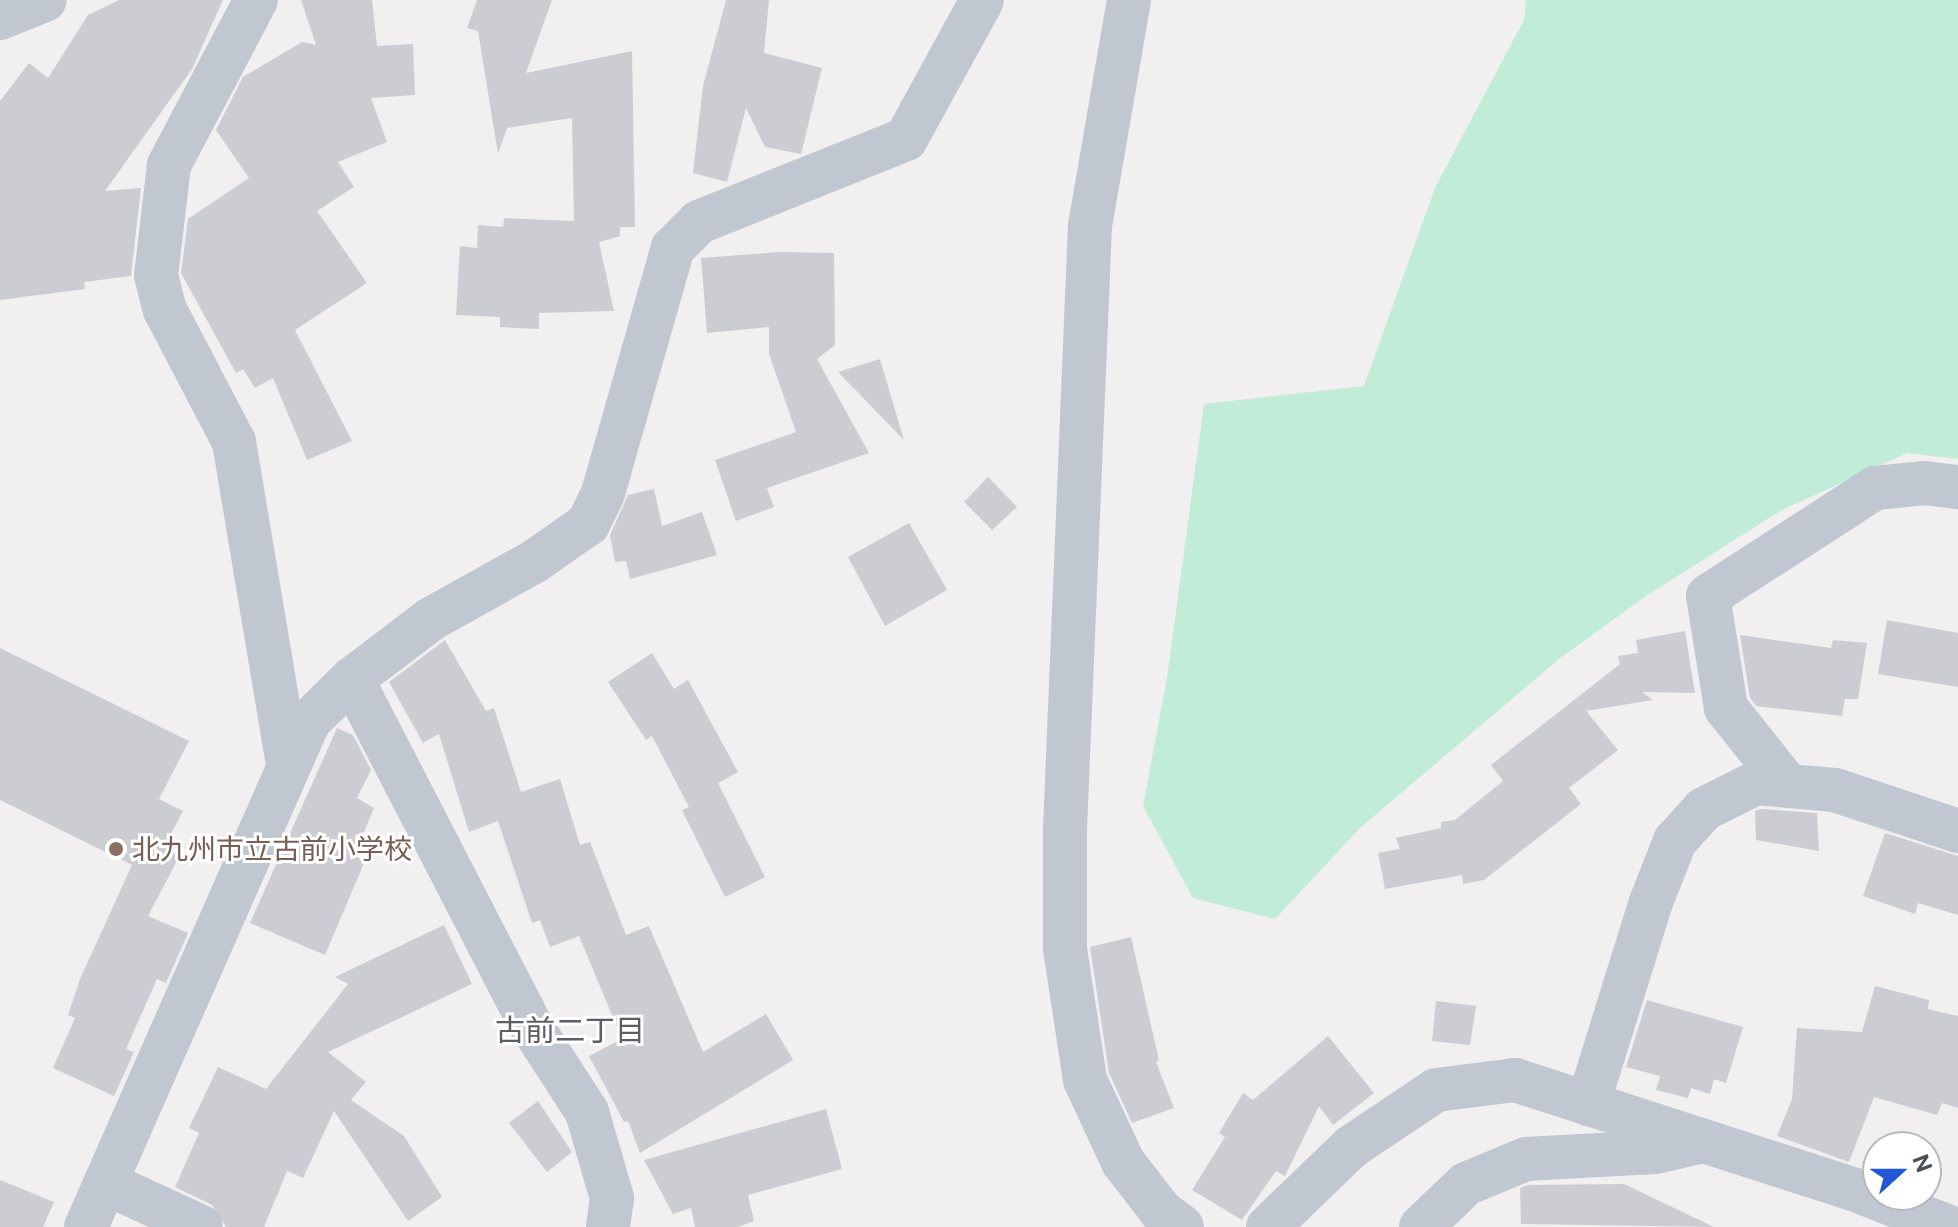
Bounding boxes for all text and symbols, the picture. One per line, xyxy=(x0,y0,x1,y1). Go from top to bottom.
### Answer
place label: 北九州市立古前小学校 xyxy=(132,832,412,866)
marker: 北九州市立古前小学校 xyxy=(107,840,125,858)
district label: 古前二丁目 xyxy=(495,1012,645,1048)
north arrow xyxy=(1862,1131,1942,1211)
text: N xyxy=(1907,1150,1938,1176)

